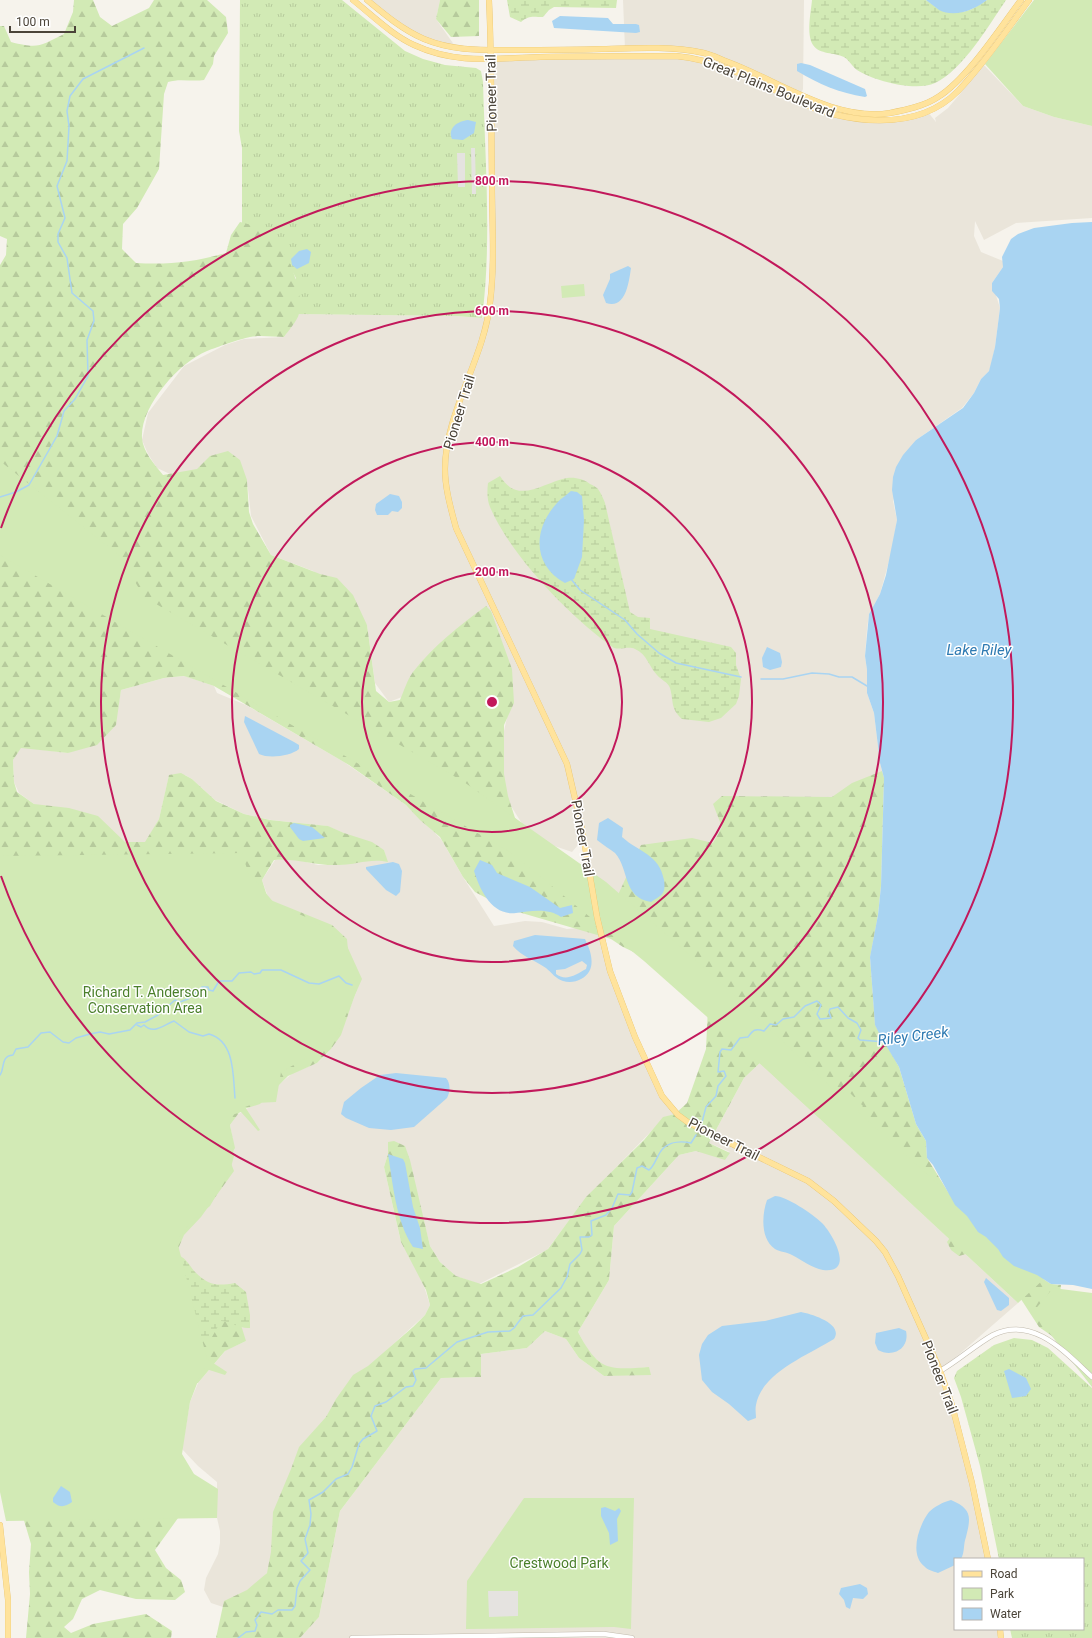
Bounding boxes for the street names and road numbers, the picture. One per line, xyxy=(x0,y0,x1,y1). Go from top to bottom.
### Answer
street label: Great Plains Boulevard xyxy=(701,53,837,121)
street label: Pioneer Trail xyxy=(482,54,500,132)
street label: Pioneer Trail xyxy=(440,373,478,451)
street label: Pioneer Trail xyxy=(568,798,598,878)
street label: Pioneer Trail xyxy=(686,1114,762,1164)
street label: Pioneer Trail xyxy=(919,1338,961,1416)

